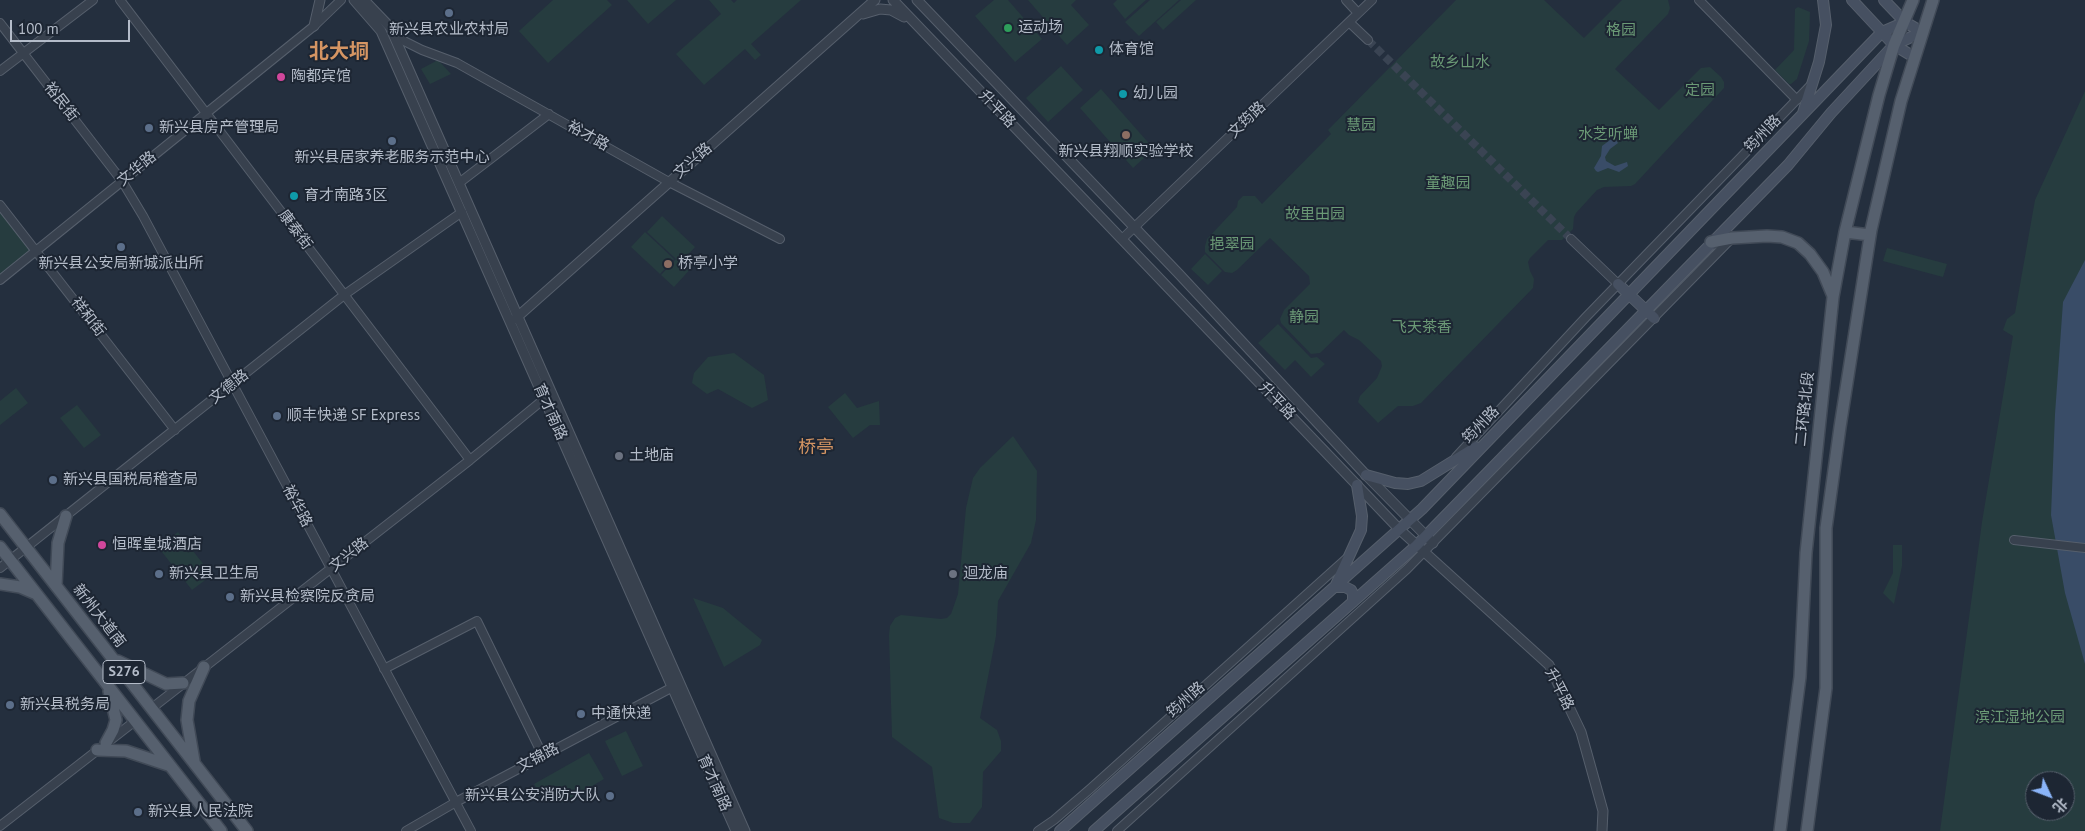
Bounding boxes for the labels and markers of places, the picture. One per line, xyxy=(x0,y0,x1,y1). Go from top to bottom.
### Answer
marker: 新兴县农业农村局 xyxy=(443,7,455,19)
place label: 运动场 xyxy=(1018,19,1063,37)
place label: 新兴县农业农村局 xyxy=(389,21,509,39)
marker: 运动场 xyxy=(1002,22,1014,34)
place label: 体育馆 xyxy=(1109,41,1154,59)
marker: 体育馆 xyxy=(1093,44,1105,56)
place label: 陶都宾馆 xyxy=(291,68,351,86)
marker: 陶都宾馆 xyxy=(275,71,287,83)
place label: 幼儿园 xyxy=(1133,85,1178,103)
marker: 幼儿园 xyxy=(1117,88,1129,100)
place label: 新兴县房产管理局 xyxy=(159,119,279,137)
marker: 新兴县房产管理局 xyxy=(143,122,155,134)
marker: 新兴县翔顺实验学校 xyxy=(1120,129,1132,141)
marker: 新兴县居家养老服务示范中心 xyxy=(386,135,398,147)
place label: 新兴县翔顺实验学校 xyxy=(1059,143,1193,161)
place label: 新兴县居家养老服务示范中心 xyxy=(295,149,489,167)
place label: 育才南路3区 xyxy=(304,187,387,205)
marker: 育才南路3区 xyxy=(288,190,300,202)
marker: 新兴县公安局新城派出所 xyxy=(115,241,127,253)
place label: 新兴县公安局新城派出所 xyxy=(39,255,203,273)
place label: 桥亭小学 xyxy=(678,255,738,273)
marker: 桥亭小学 xyxy=(662,258,674,270)
place label: 顺丰快递 SF Express xyxy=(287,407,420,425)
marker: 顺丰快递 SF Express xyxy=(271,410,283,422)
place label: 土地庙 xyxy=(629,447,674,465)
marker: 土地庙 xyxy=(613,450,625,462)
place label: 新兴县国税局稽查局 xyxy=(63,471,198,489)
marker: 新兴县国税局稽查局 xyxy=(47,474,59,486)
place label: 恒晖皇城酒店 xyxy=(112,536,202,554)
marker: 恒晖皇城酒店 xyxy=(96,539,108,551)
place label: 新兴县卫生局 xyxy=(169,565,259,583)
place label: 迴龙庙 xyxy=(963,565,1008,583)
marker: 新兴县卫生局 xyxy=(153,568,165,580)
marker: 迴龙庙 xyxy=(947,568,959,580)
place label: 新兴县检察院反贪局 xyxy=(240,588,375,606)
marker: 新兴县检察院反贪局 xyxy=(224,591,236,603)
place label: 新兴县税务局 xyxy=(20,696,110,714)
marker: 新兴县税务局 xyxy=(4,699,16,711)
place label: 中通快递 xyxy=(591,705,651,723)
marker: 中通快递 xyxy=(575,708,587,720)
place label: 新兴县公安消防大队 xyxy=(465,787,600,805)
marker: 新兴县公安消防大队 xyxy=(604,790,616,802)
place label: 新兴县人民法院 xyxy=(148,803,253,821)
marker: 新兴县人民法院 xyxy=(132,806,144,818)

